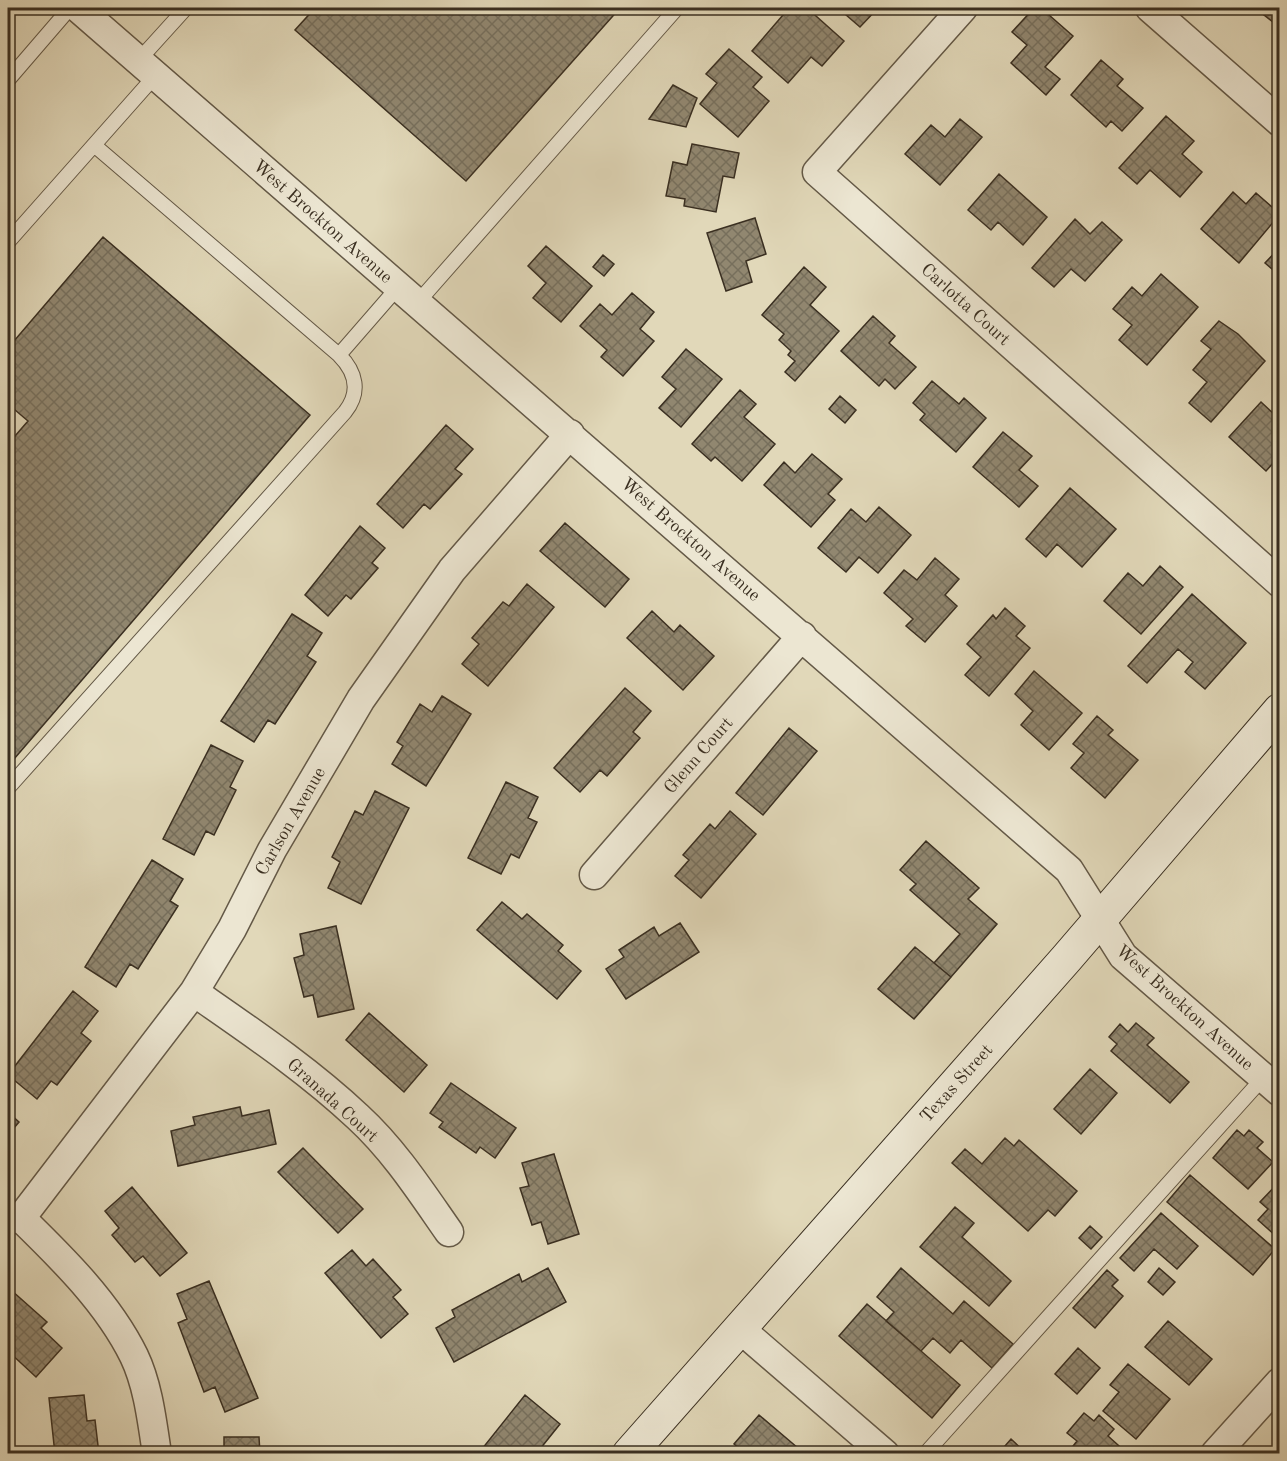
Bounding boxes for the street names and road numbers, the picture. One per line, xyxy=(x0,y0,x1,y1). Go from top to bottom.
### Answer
street label: West Brockton Avenue xyxy=(249,157,395,287)
street label: Carlotta Court xyxy=(917,260,1013,349)
street label: West Brockton Avenue xyxy=(617,475,763,605)
street label: Glenn Court xyxy=(661,714,737,797)
street label: Carlson Avenue xyxy=(253,764,329,879)
street label: West Brockton Avenue xyxy=(1112,941,1257,1074)
street label: Texas Street xyxy=(917,1041,996,1126)
street label: Granada Court xyxy=(283,1055,381,1146)

